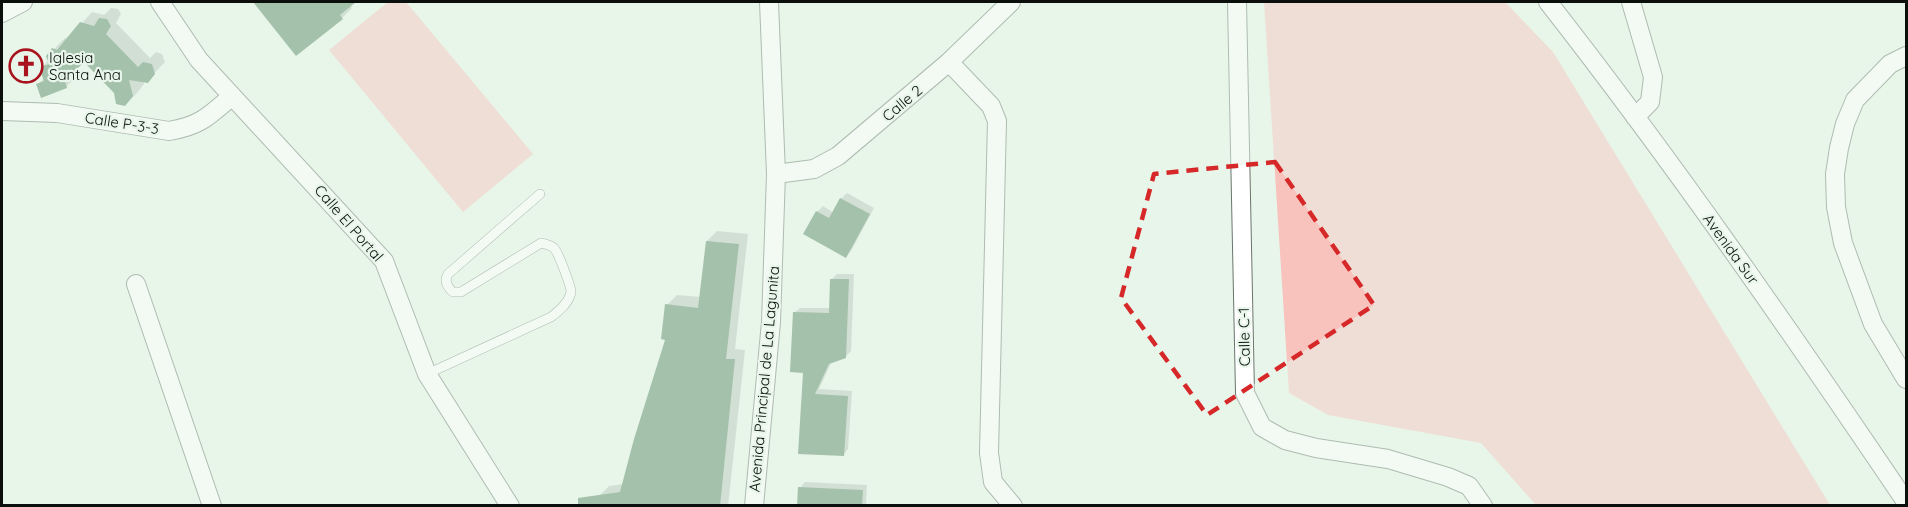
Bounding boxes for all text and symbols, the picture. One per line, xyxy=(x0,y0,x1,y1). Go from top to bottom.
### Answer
church icon: Iglesia Santa Ana xyxy=(8,48,44,84)
place label: Iglesia Santa Ana xyxy=(49,48,121,84)
street label: Calle 2 xyxy=(878,81,926,125)
street label: Calle P-3-3 xyxy=(84,108,160,138)
street label: Calle El Portal xyxy=(310,181,388,265)
street label: Avenida Sur xyxy=(1699,210,1763,288)
street label: Avenida Principal de La Lagunita xyxy=(745,265,783,493)
street label: Calle C-1 xyxy=(1234,307,1254,367)

